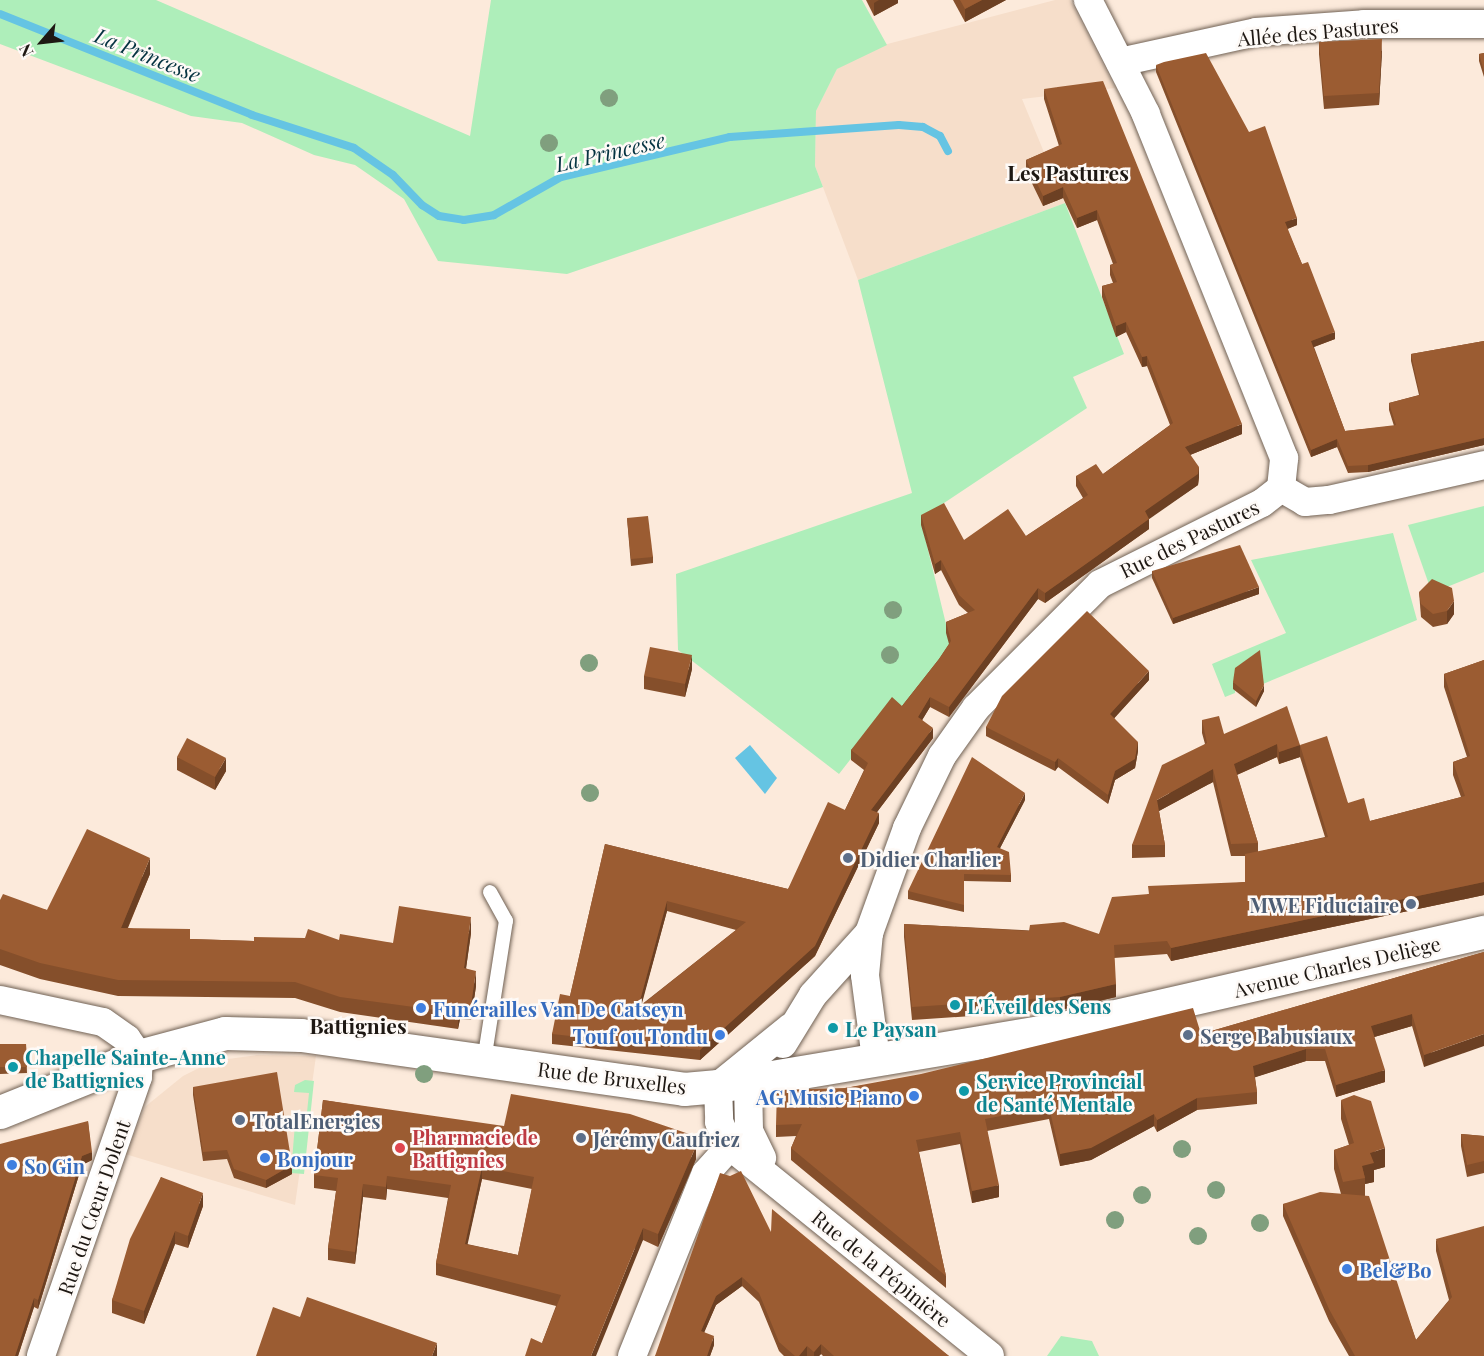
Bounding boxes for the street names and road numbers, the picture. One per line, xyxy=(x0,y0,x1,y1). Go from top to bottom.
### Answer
street label: Allée des Pastures xyxy=(1237,12,1399,50)
street label: Rue des Pastures xyxy=(1115,494,1263,582)
street label: Avenue Charles Deliège xyxy=(1231,931,1443,1001)
street label: Rue de Bruxelles xyxy=(536,1056,688,1098)
street label: Rue du Cœur Dolent xyxy=(52,1116,134,1298)
street label: Rue de la Pépinière xyxy=(807,1204,957,1332)

